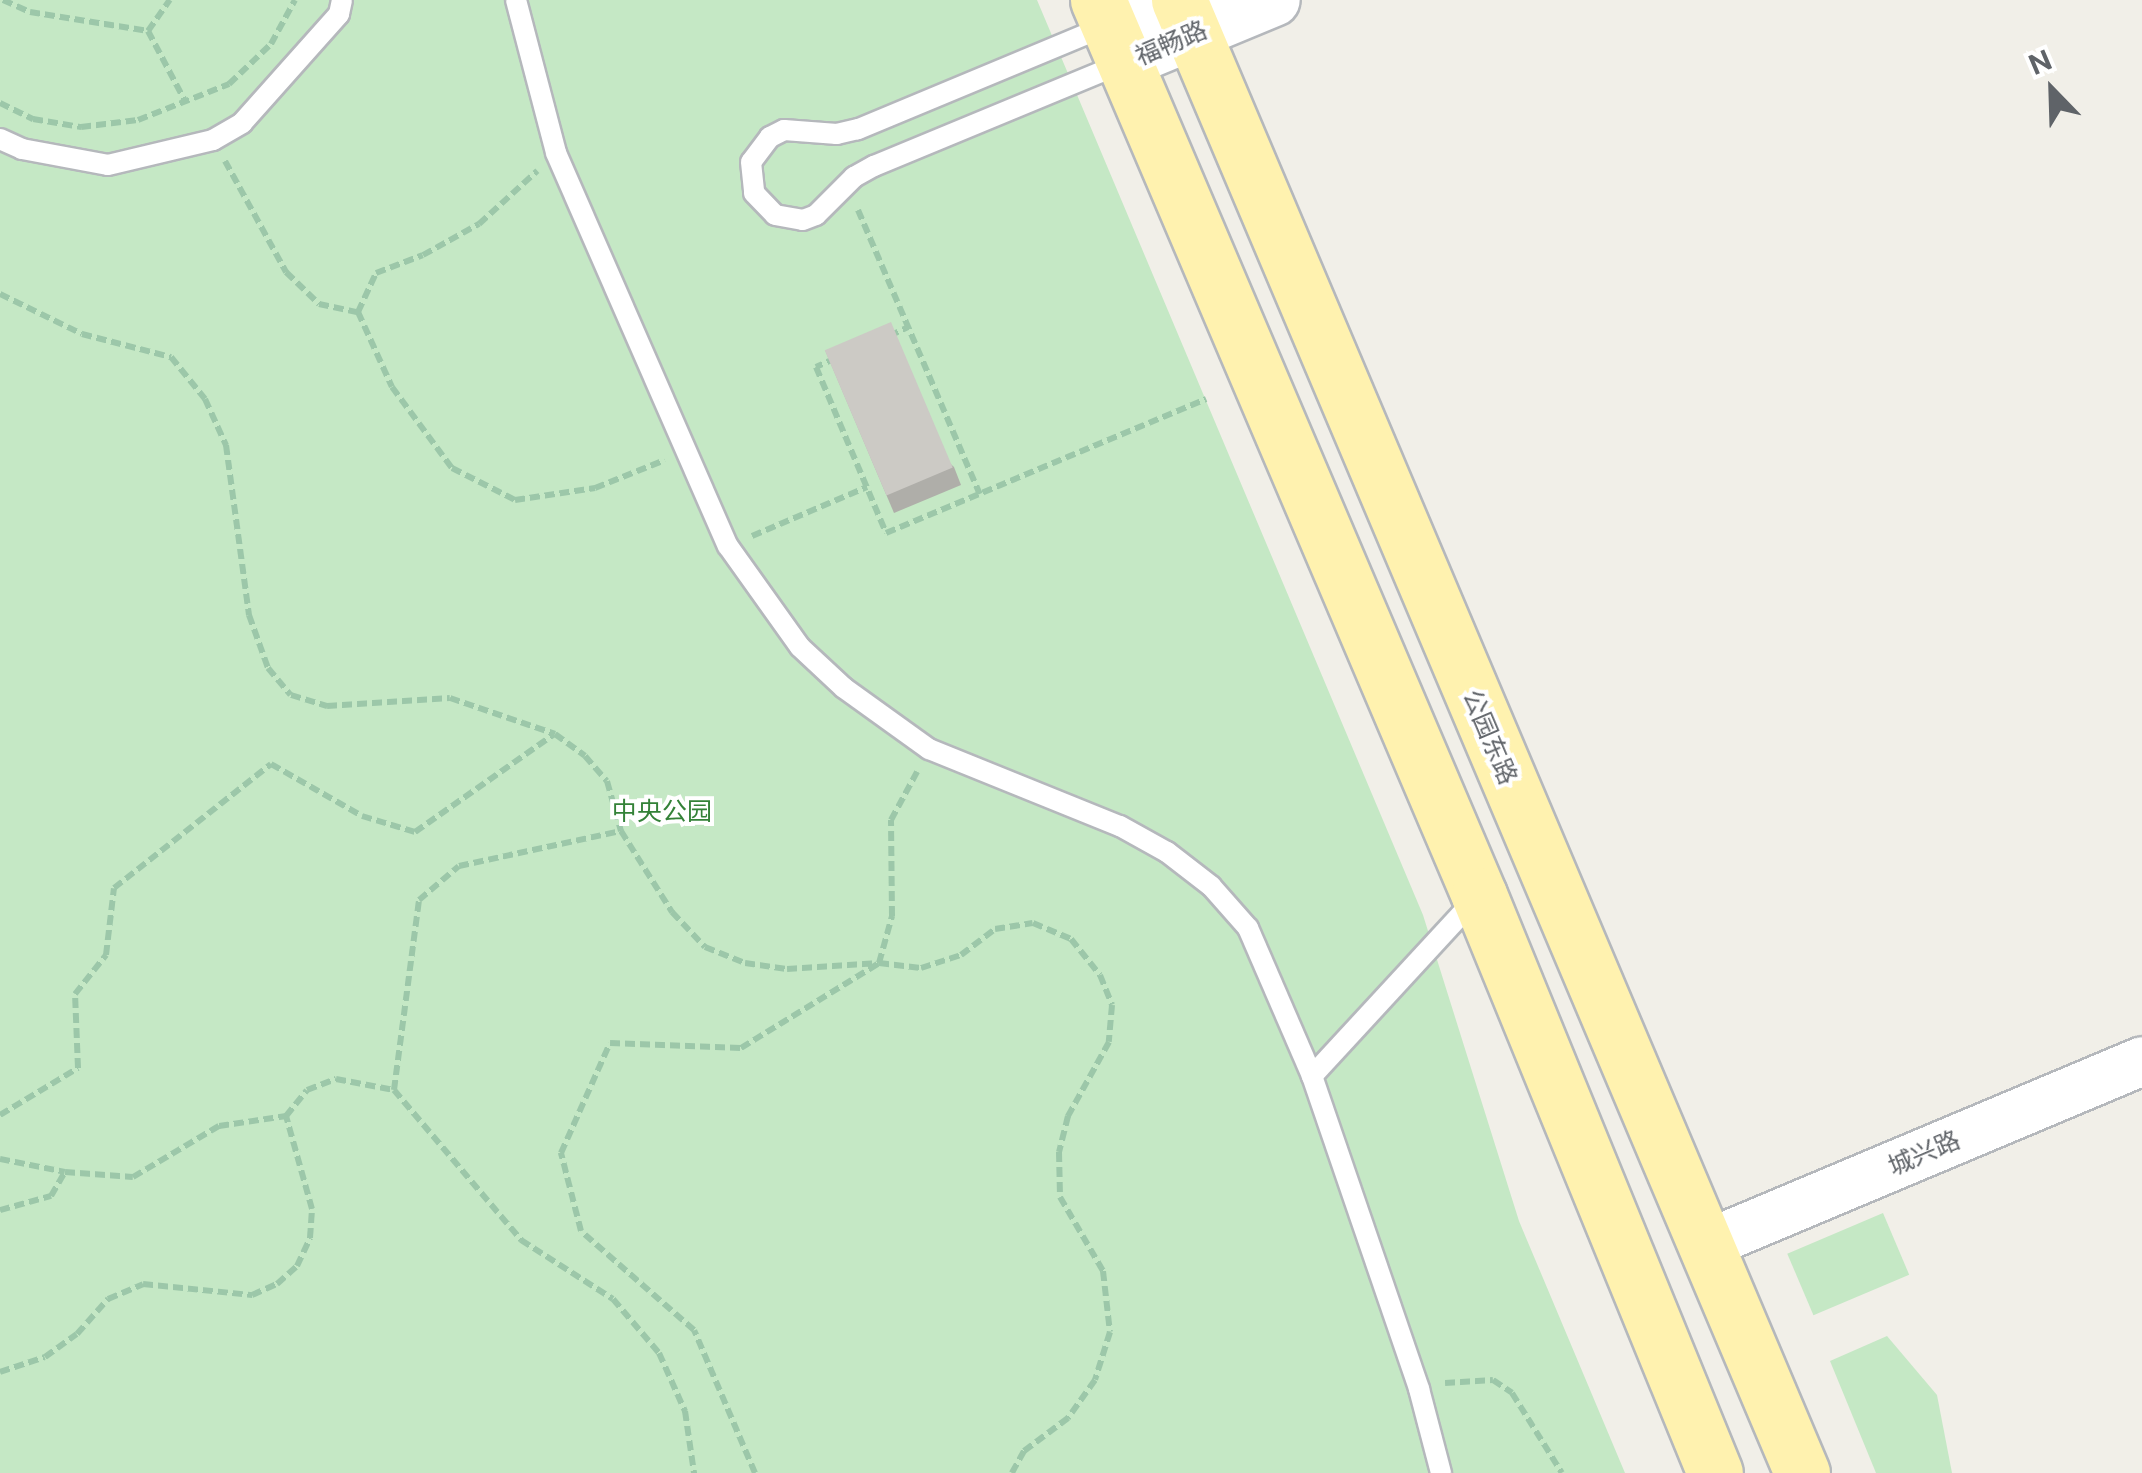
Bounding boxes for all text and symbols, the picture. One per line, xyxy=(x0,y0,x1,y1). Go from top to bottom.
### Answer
street label: 福畅路 xyxy=(1131,15,1211,71)
north arrow xyxy=(2002,40,2102,140)
text: N xyxy=(2024,42,2057,81)
street label: 公园东路 xyxy=(1457,685,1523,789)
park label: 中央公园 xyxy=(612,796,712,826)
street label: 城兴路 xyxy=(1884,1125,1964,1181)

